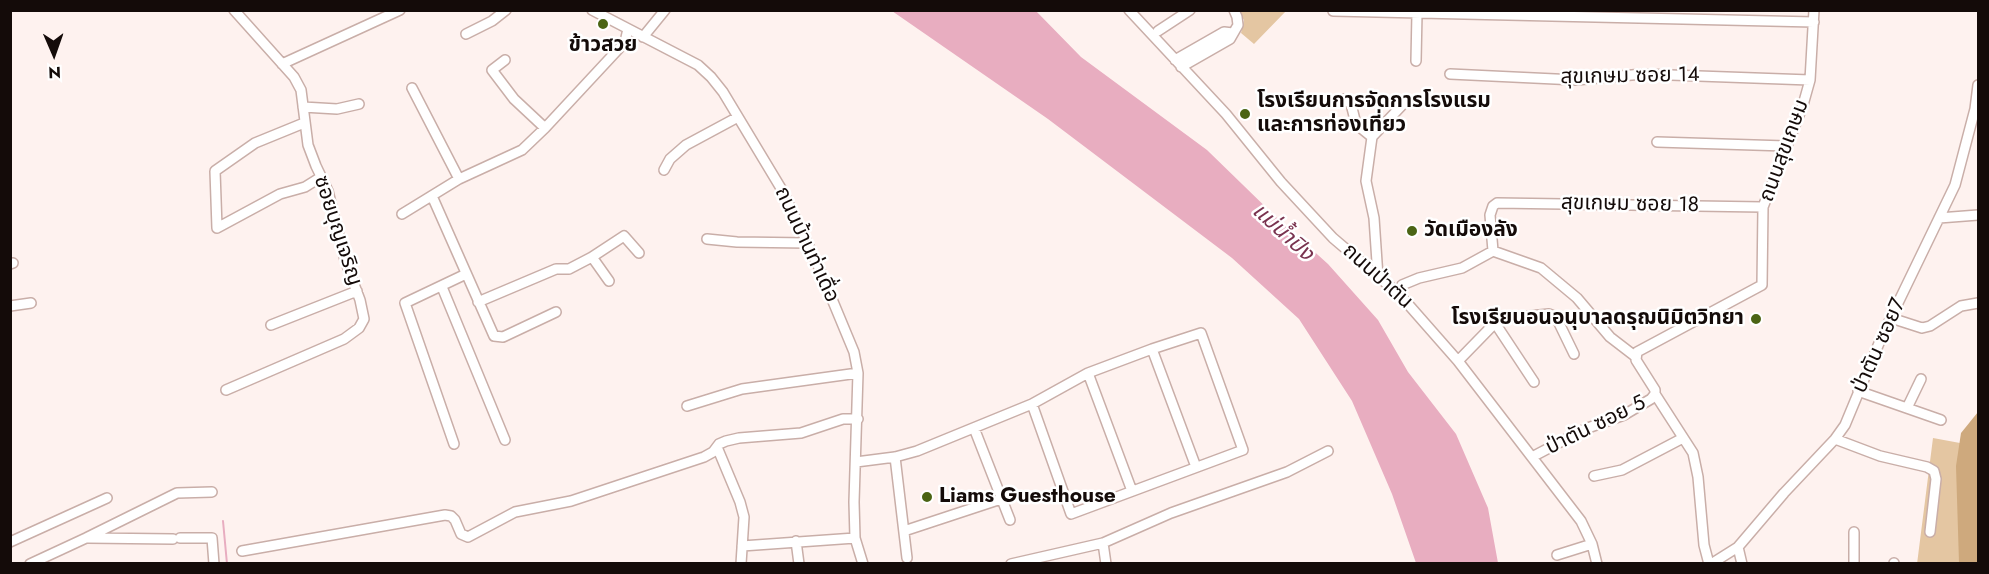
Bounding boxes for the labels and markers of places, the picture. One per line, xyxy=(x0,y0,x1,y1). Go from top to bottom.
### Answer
marker: ข้าวสวย xyxy=(596,17,610,31)
place label: ข้าวสวย xyxy=(569,33,637,59)
place label: โรงเรียนการจัดการโรงแรม และการท่องเที่ยว xyxy=(1257,89,1491,139)
marker: โรงเรียนการจัดการโรงแรม และการท่องเที่ยว xyxy=(1238,107,1252,121)
place label: วัดเมืองลัง xyxy=(1424,218,1518,244)
marker: วัดเมืองลัง xyxy=(1405,224,1419,238)
place label: โรงเรียนอนอนุบาลดรุฌนิมิตวิทยา xyxy=(1451,306,1744,332)
marker: โรงเรียนอนอนุบาลดรุฌนิมิตวิทยา xyxy=(1749,312,1763,326)
place label: Liams Guesthouse xyxy=(939,484,1116,510)
marker: Liams Guesthouse xyxy=(920,490,934,504)

